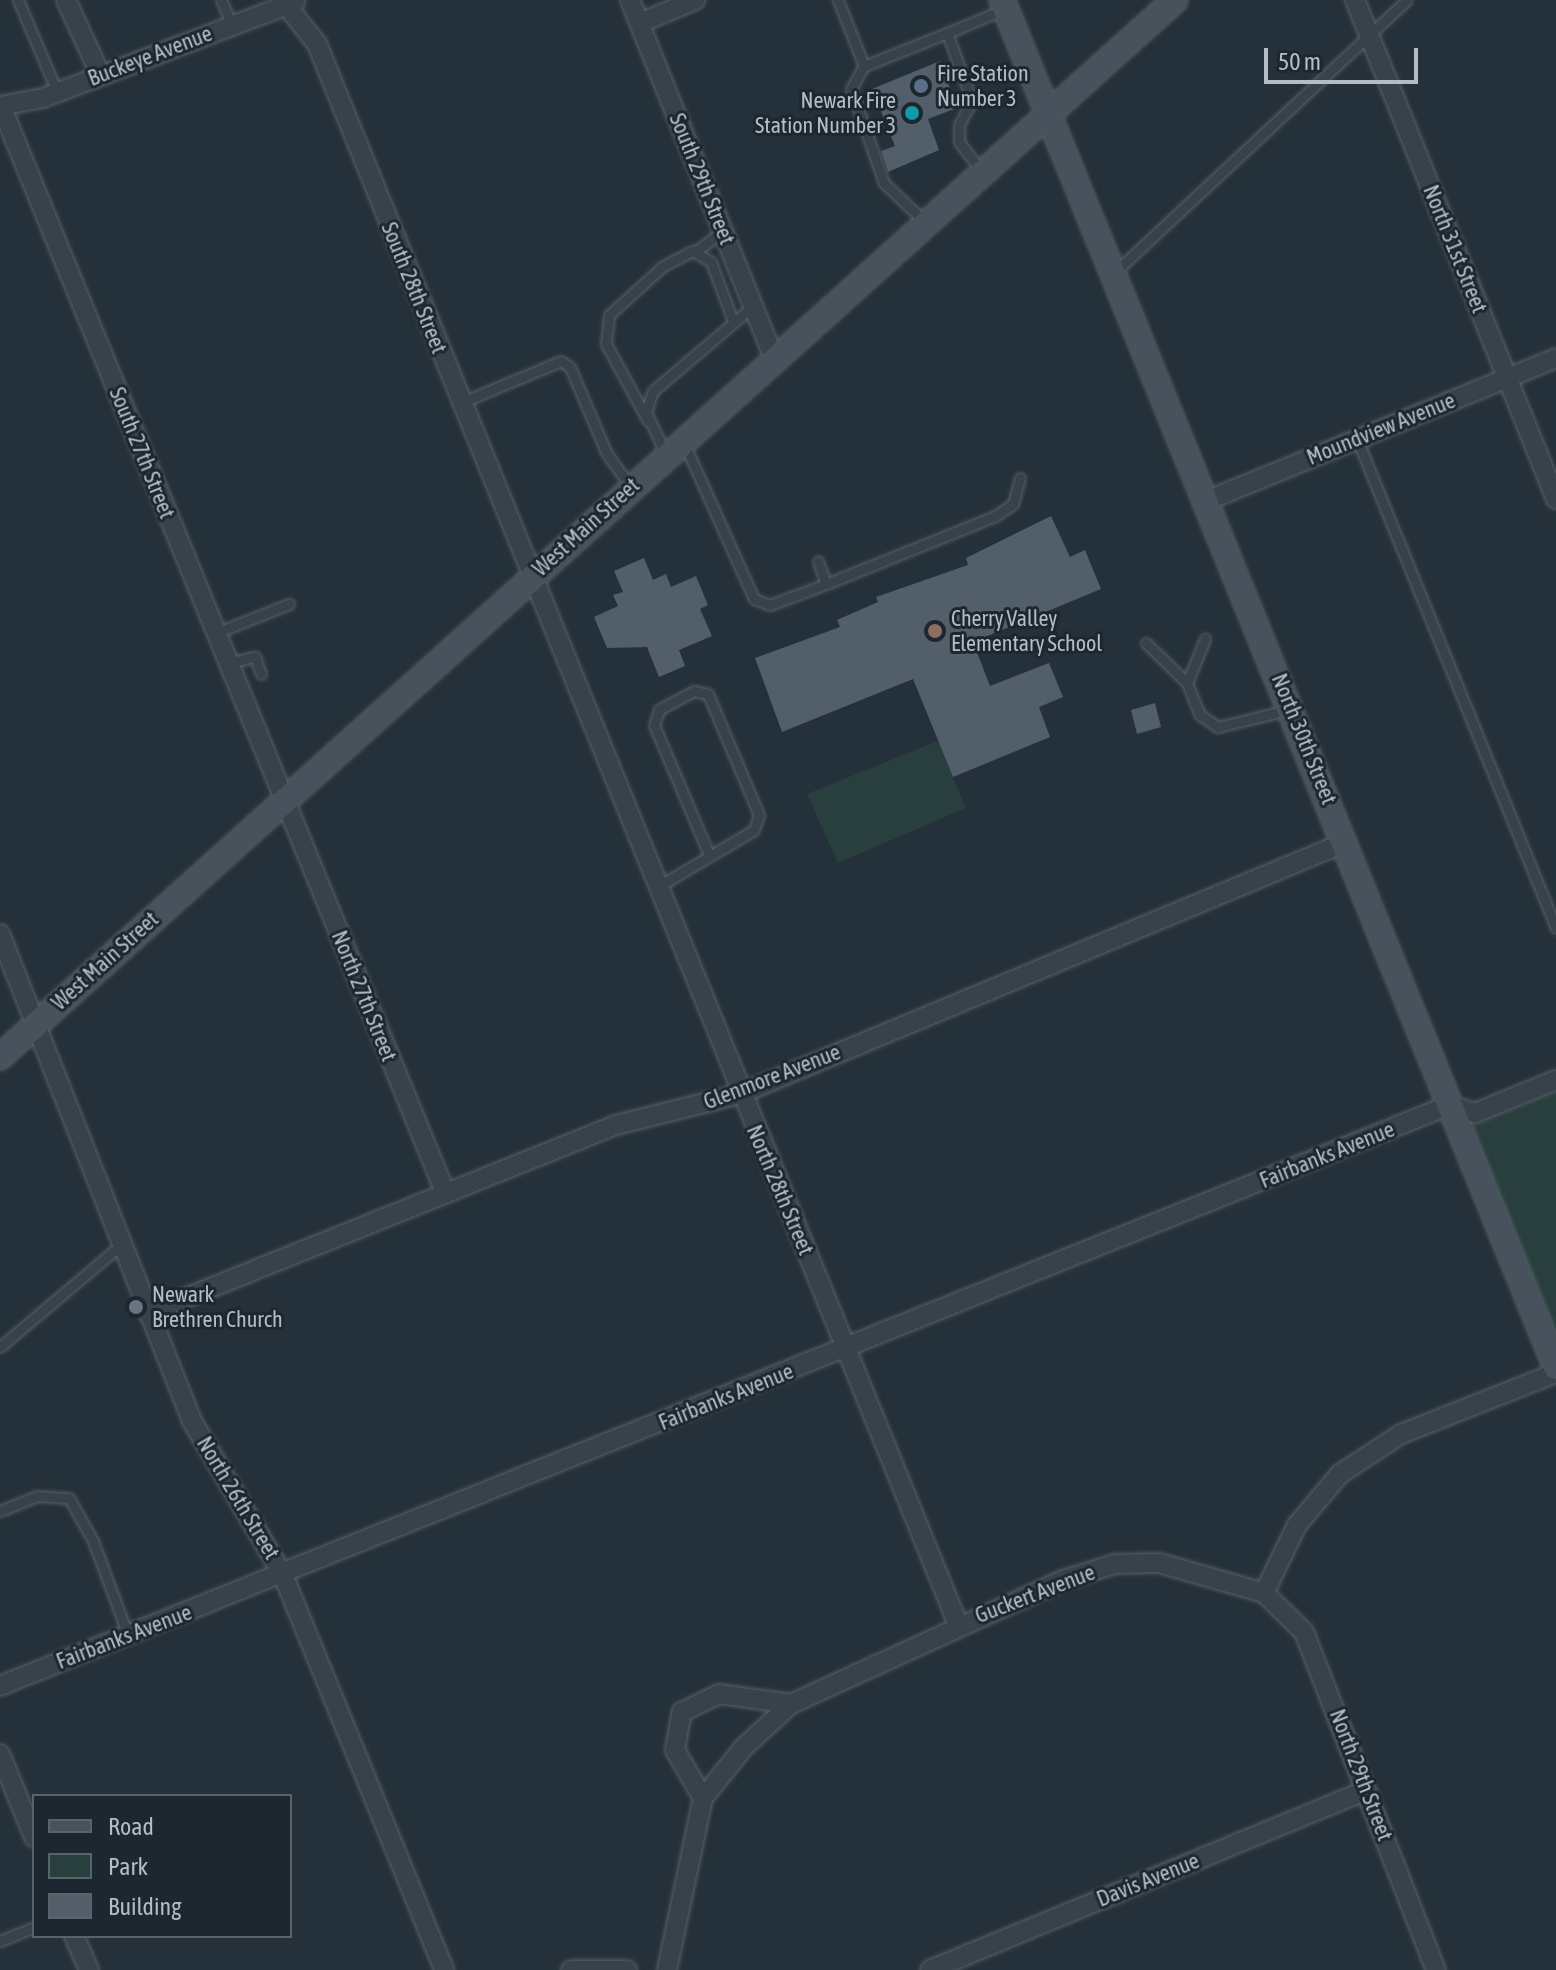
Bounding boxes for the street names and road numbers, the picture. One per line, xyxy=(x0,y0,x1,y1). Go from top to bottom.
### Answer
street label: Buckeye Avenue xyxy=(84,20,216,92)
street label: South 29th Street xyxy=(664,110,740,248)
street label: North 31st Street xyxy=(1417,181,1493,317)
street label: South 28th Street xyxy=(376,219,452,357)
street label: South 27th Street xyxy=(104,384,180,522)
street label: Moundview Avenue xyxy=(1303,387,1459,471)
street label: West Main Street xyxy=(527,472,645,582)
street label: North 30th Street xyxy=(1266,670,1342,808)
street label: West Main Street xyxy=(46,906,164,1016)
street label: North 27th Street xyxy=(326,927,402,1065)
street label: Glenmore Avenue xyxy=(700,1039,844,1115)
street label: Fairbanks Avenue xyxy=(1256,1116,1398,1194)
street label: North 28th Street xyxy=(741,1121,819,1259)
street label: Fairbanks Avenue xyxy=(655,1358,797,1436)
street label: North 26th Street xyxy=(191,1432,285,1564)
street label: Guckert Avenue xyxy=(971,1559,1099,1629)
street label: Fairbanks Avenue xyxy=(53,1599,195,1675)
street label: North 29th Street xyxy=(1324,1706,1398,1844)
street label: Davis Avenue xyxy=(1093,1847,1203,1913)

